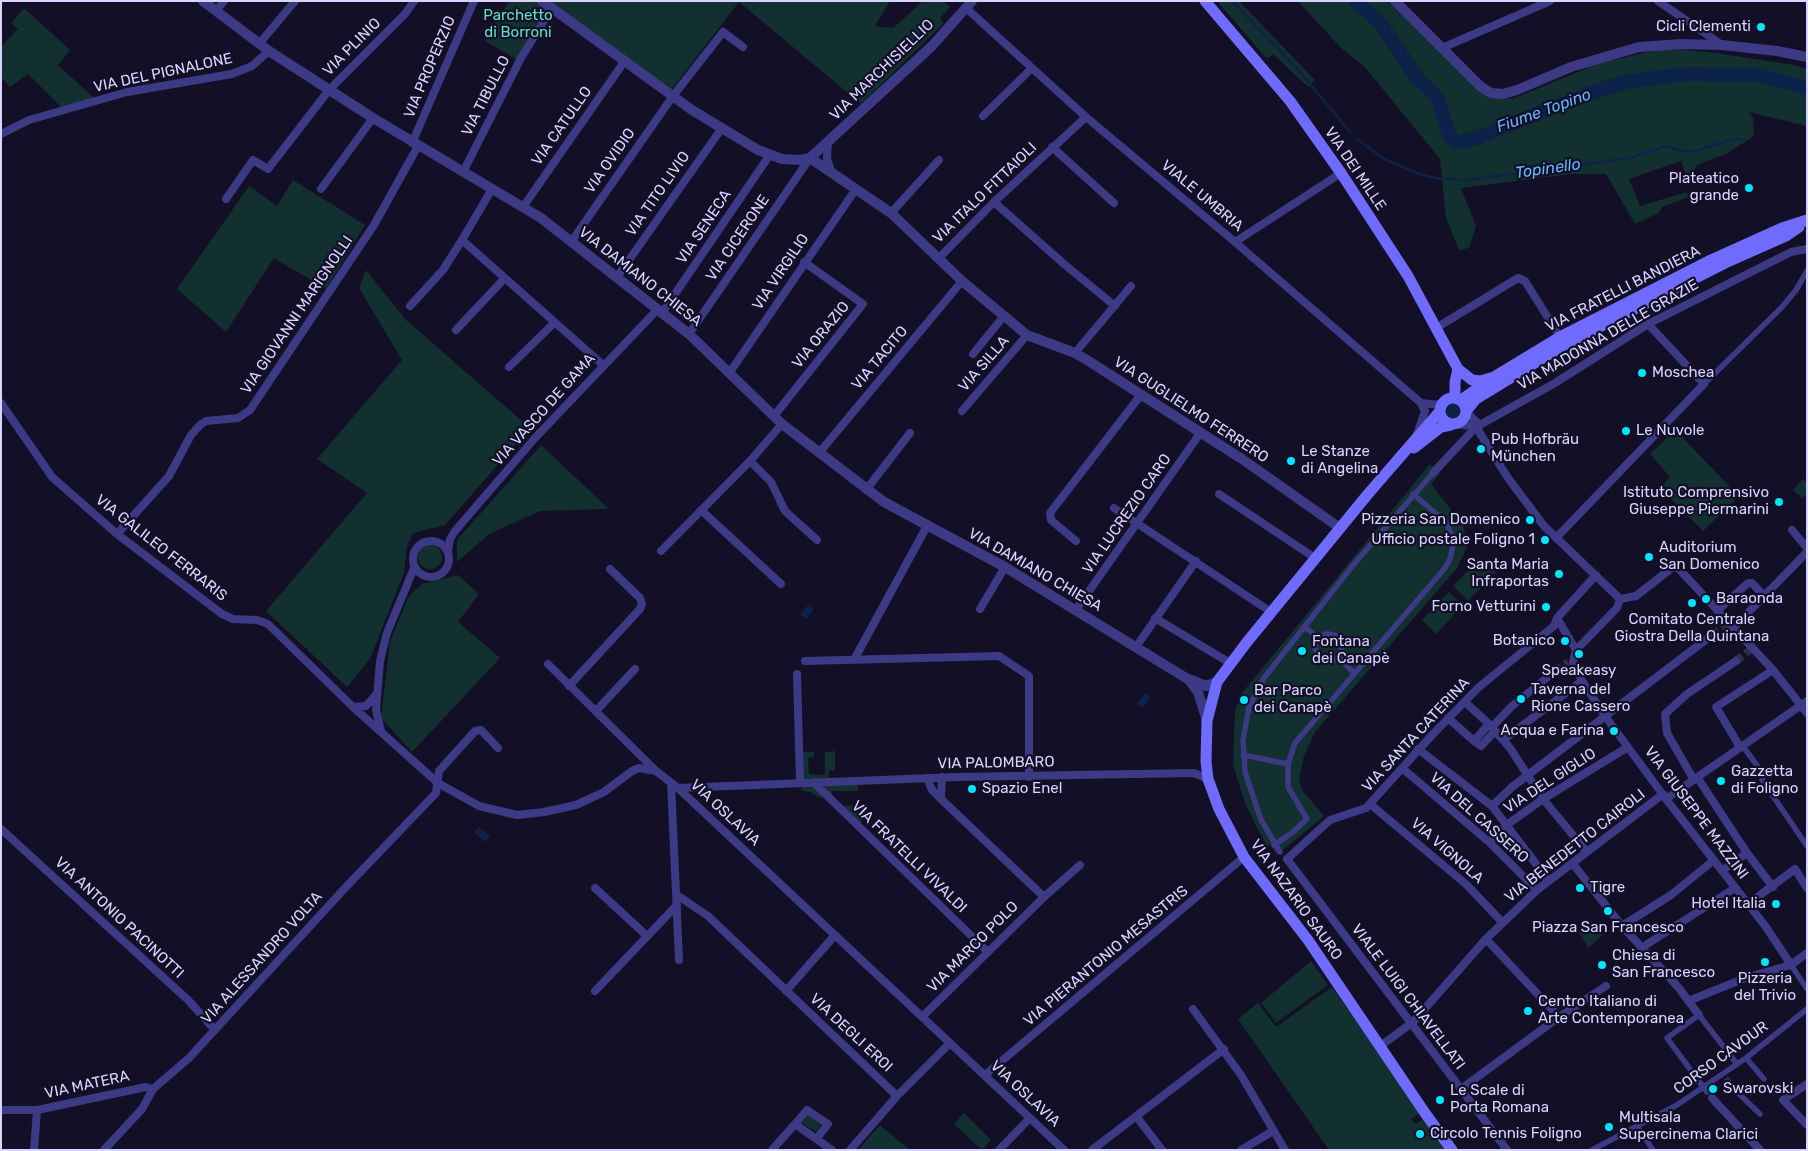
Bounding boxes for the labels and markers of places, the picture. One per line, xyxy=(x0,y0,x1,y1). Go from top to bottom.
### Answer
place label: Cicli Clementi xyxy=(1656,18,1751,36)
marker: Cicli Clementi xyxy=(1755,21,1767,33)
place label: Plateatico grande xyxy=(1669,170,1739,205)
marker: Plateatico grande xyxy=(1743,182,1755,194)
place label: Moschea xyxy=(1652,364,1714,382)
marker: Moschea xyxy=(1636,367,1648,379)
place label: Le Nuvole xyxy=(1636,422,1705,440)
marker: Le Nuvole xyxy=(1620,425,1632,437)
place label: Pub Hofbräu München xyxy=(1491,431,1579,466)
place label: Le Stanze di Angelina xyxy=(1301,443,1378,478)
marker: Pub Hofbräu München xyxy=(1475,443,1487,455)
marker: Le Stanze di Angelina xyxy=(1285,455,1297,467)
place label: Istituto Comprensivo Giuseppe Piermarini xyxy=(1623,484,1769,519)
marker: Istituto Comprensivo Giuseppe Piermarini xyxy=(1773,496,1785,508)
place label: Pizzeria San Domenico xyxy=(1361,511,1520,529)
marker: Pizzeria San Domenico xyxy=(1524,514,1536,526)
place label: Ufficio postale Foligno 1 xyxy=(1371,531,1535,549)
marker: Ufficio postale Foligno 1 xyxy=(1539,534,1551,546)
place label: Auditorium San Domenico xyxy=(1659,539,1760,574)
marker: Auditorium San Domenico xyxy=(1643,551,1655,563)
place label: Santa Maria Infraportas xyxy=(1467,556,1549,591)
marker: Santa Maria Infraportas xyxy=(1553,568,1565,580)
place label: Baraonda xyxy=(1716,590,1783,608)
marker: Baraonda xyxy=(1700,593,1712,605)
marker: Comitato Centrale Giostra Della Quintana xyxy=(1686,597,1698,609)
place label: Forno Vetturini xyxy=(1432,598,1536,616)
marker: Forno Vetturini xyxy=(1540,601,1552,613)
place label: Comitato Centrale Giostra Della Quintana xyxy=(1615,611,1769,646)
place label: Botanico xyxy=(1493,632,1555,650)
place label: Fontana dei Canapè xyxy=(1312,633,1390,668)
marker: Botanico xyxy=(1559,635,1571,647)
marker: Fontana dei Canapè xyxy=(1296,645,1308,657)
marker: Speakeasy xyxy=(1573,648,1585,660)
place label: Speakeasy xyxy=(1542,662,1616,680)
place label: Taverna del Rione Cassero xyxy=(1531,681,1630,716)
place label: Bar Parco dei Canapè xyxy=(1254,682,1332,717)
marker: Taverna del Rione Cassero xyxy=(1515,693,1527,705)
marker: Bar Parco dei Canapè xyxy=(1238,694,1250,706)
place label: Acqua e Farina xyxy=(1500,722,1604,740)
marker: Acqua e Farina xyxy=(1608,725,1620,737)
place label: Gazzetta di Foligno xyxy=(1731,763,1798,798)
marker: Gazzetta di Foligno xyxy=(1715,775,1727,787)
place label: Spazio Enel xyxy=(982,780,1062,798)
marker: Spazio Enel xyxy=(966,783,978,795)
place label: Tigre xyxy=(1590,879,1625,897)
marker: Tigre xyxy=(1574,882,1586,894)
place label: Hotel Italia xyxy=(1691,895,1766,913)
marker: Hotel Italia xyxy=(1770,898,1782,910)
marker: Piazza San Francesco xyxy=(1602,905,1614,917)
place label: Piazza San Francesco xyxy=(1532,919,1684,937)
place label: Chiesa di San Francesco xyxy=(1612,947,1715,982)
marker: Pizzeria del Trivio xyxy=(1759,956,1771,968)
marker: Chiesa di San Francesco xyxy=(1596,959,1608,971)
place label: Pizzeria del Trivio xyxy=(1734,970,1796,1005)
place label: Centro Italiano di Arte Contemporanea xyxy=(1538,993,1684,1028)
marker: Centro Italiano di Arte Contemporanea xyxy=(1522,1005,1534,1017)
place label: Swarovski xyxy=(1723,1080,1793,1098)
place label: Le Scale di Porta Romana xyxy=(1450,1082,1549,1117)
marker: Swarovski xyxy=(1707,1083,1719,1095)
marker: Le Scale di Porta Romana xyxy=(1434,1094,1446,1106)
place label: Multisala Supercinema Clarici xyxy=(1619,1109,1758,1144)
marker: Multisala Supercinema Clarici xyxy=(1603,1121,1615,1133)
place label: Circolo Tennis Foligno xyxy=(1430,1125,1582,1143)
marker: Circolo Tennis Foligno xyxy=(1414,1128,1426,1140)

